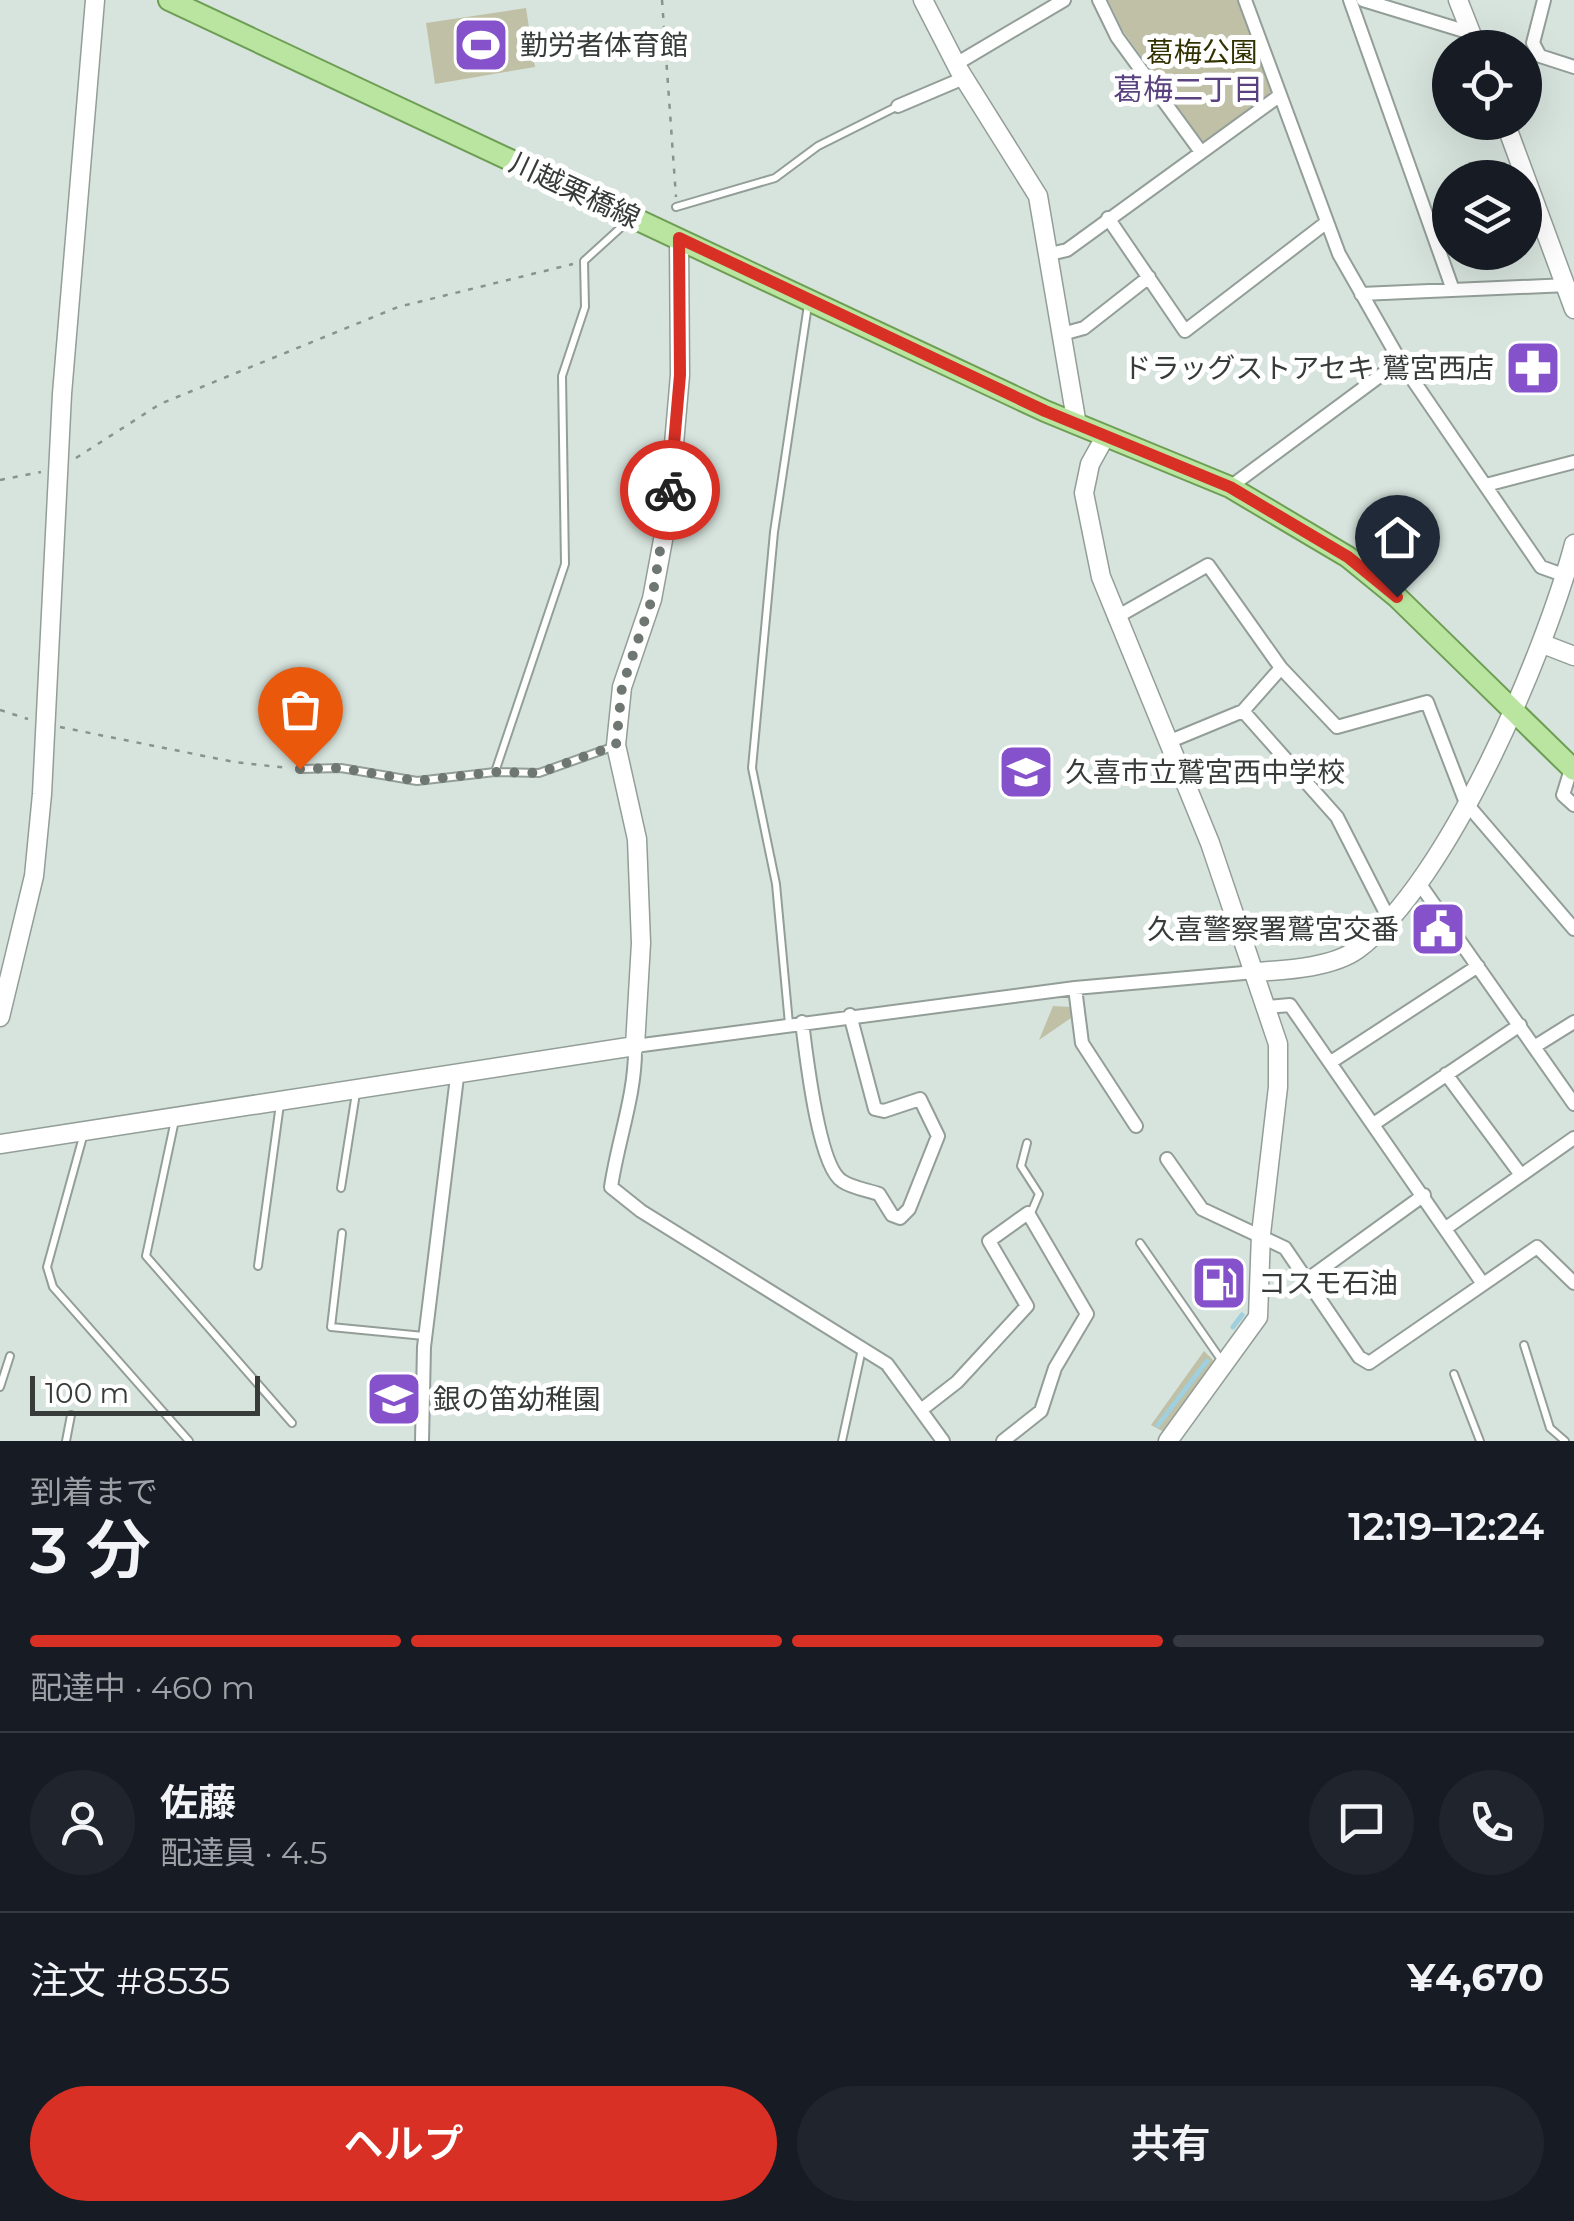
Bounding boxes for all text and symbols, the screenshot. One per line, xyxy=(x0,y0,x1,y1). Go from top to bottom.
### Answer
sports icon: 勤労者体育館 xyxy=(451,15,511,75)
place label: 勤労者体育館 xyxy=(520,28,688,62)
map controls xyxy=(1432,30,1542,270)
button: locate xyxy=(1432,30,1542,140)
park label: 葛梅公園 xyxy=(1146,35,1258,69)
district label: 葛梅二丁目 xyxy=(1113,71,1263,108)
street label: 川越栗橋線 xyxy=(504,145,646,235)
button: layers xyxy=(1432,160,1542,270)
pharmacy icon: ドラッグストアセキ 鷲宮西店 xyxy=(1503,338,1563,398)
place label: ドラッグストアセキ 鷲宮西店 xyxy=(1123,351,1494,385)
courier xyxy=(620,440,720,540)
icon: bike xyxy=(643,463,698,518)
pin xyxy=(1355,495,1440,598)
icon: home xyxy=(1370,510,1425,565)
pin xyxy=(258,667,343,770)
icon: bag xyxy=(273,682,328,737)
school or university icon: 久喜市立鷲宮西中学校 xyxy=(996,742,1056,802)
place label: 久喜市立鷲宮西中学校 xyxy=(1065,755,1345,789)
public building icon: 久喜警察署鷲宮交番 xyxy=(1408,899,1468,959)
place label: 久喜警察署鷲宮交番 xyxy=(1147,912,1399,946)
fuel station icon: コスモ石油 xyxy=(1189,1253,1249,1313)
place label: コスモ石油 xyxy=(1258,1266,1398,1300)
school or university icon: 銀の笛幼稚園 xyxy=(364,1369,424,1429)
scale bar xyxy=(30,1371,260,1416)
text: 100 m xyxy=(45,1376,129,1410)
place label: 銀の笛幼稚園 xyxy=(433,1382,601,1416)
text: 到着まで xyxy=(30,1472,158,1511)
text: 12:19–12:24 xyxy=(1348,1503,1544,1550)
text: 3 分 xyxy=(30,1510,151,1589)
text: 配達中 · 460 m xyxy=(30,1668,255,1707)
button: person xyxy=(30,1770,135,1875)
button: chat xyxy=(1309,1770,1414,1875)
button: phone xyxy=(1439,1770,1544,1875)
text: 佐藤 xyxy=(160,1779,236,1826)
text: 配達員 · 4.5 xyxy=(160,1833,328,1872)
text: ¥4,670 xyxy=(1407,1954,1544,2001)
text: 注文 #8535 xyxy=(30,1957,231,2004)
button: ヘルプ xyxy=(30,2086,777,2201)
button: 共有 xyxy=(797,2086,1544,2201)

